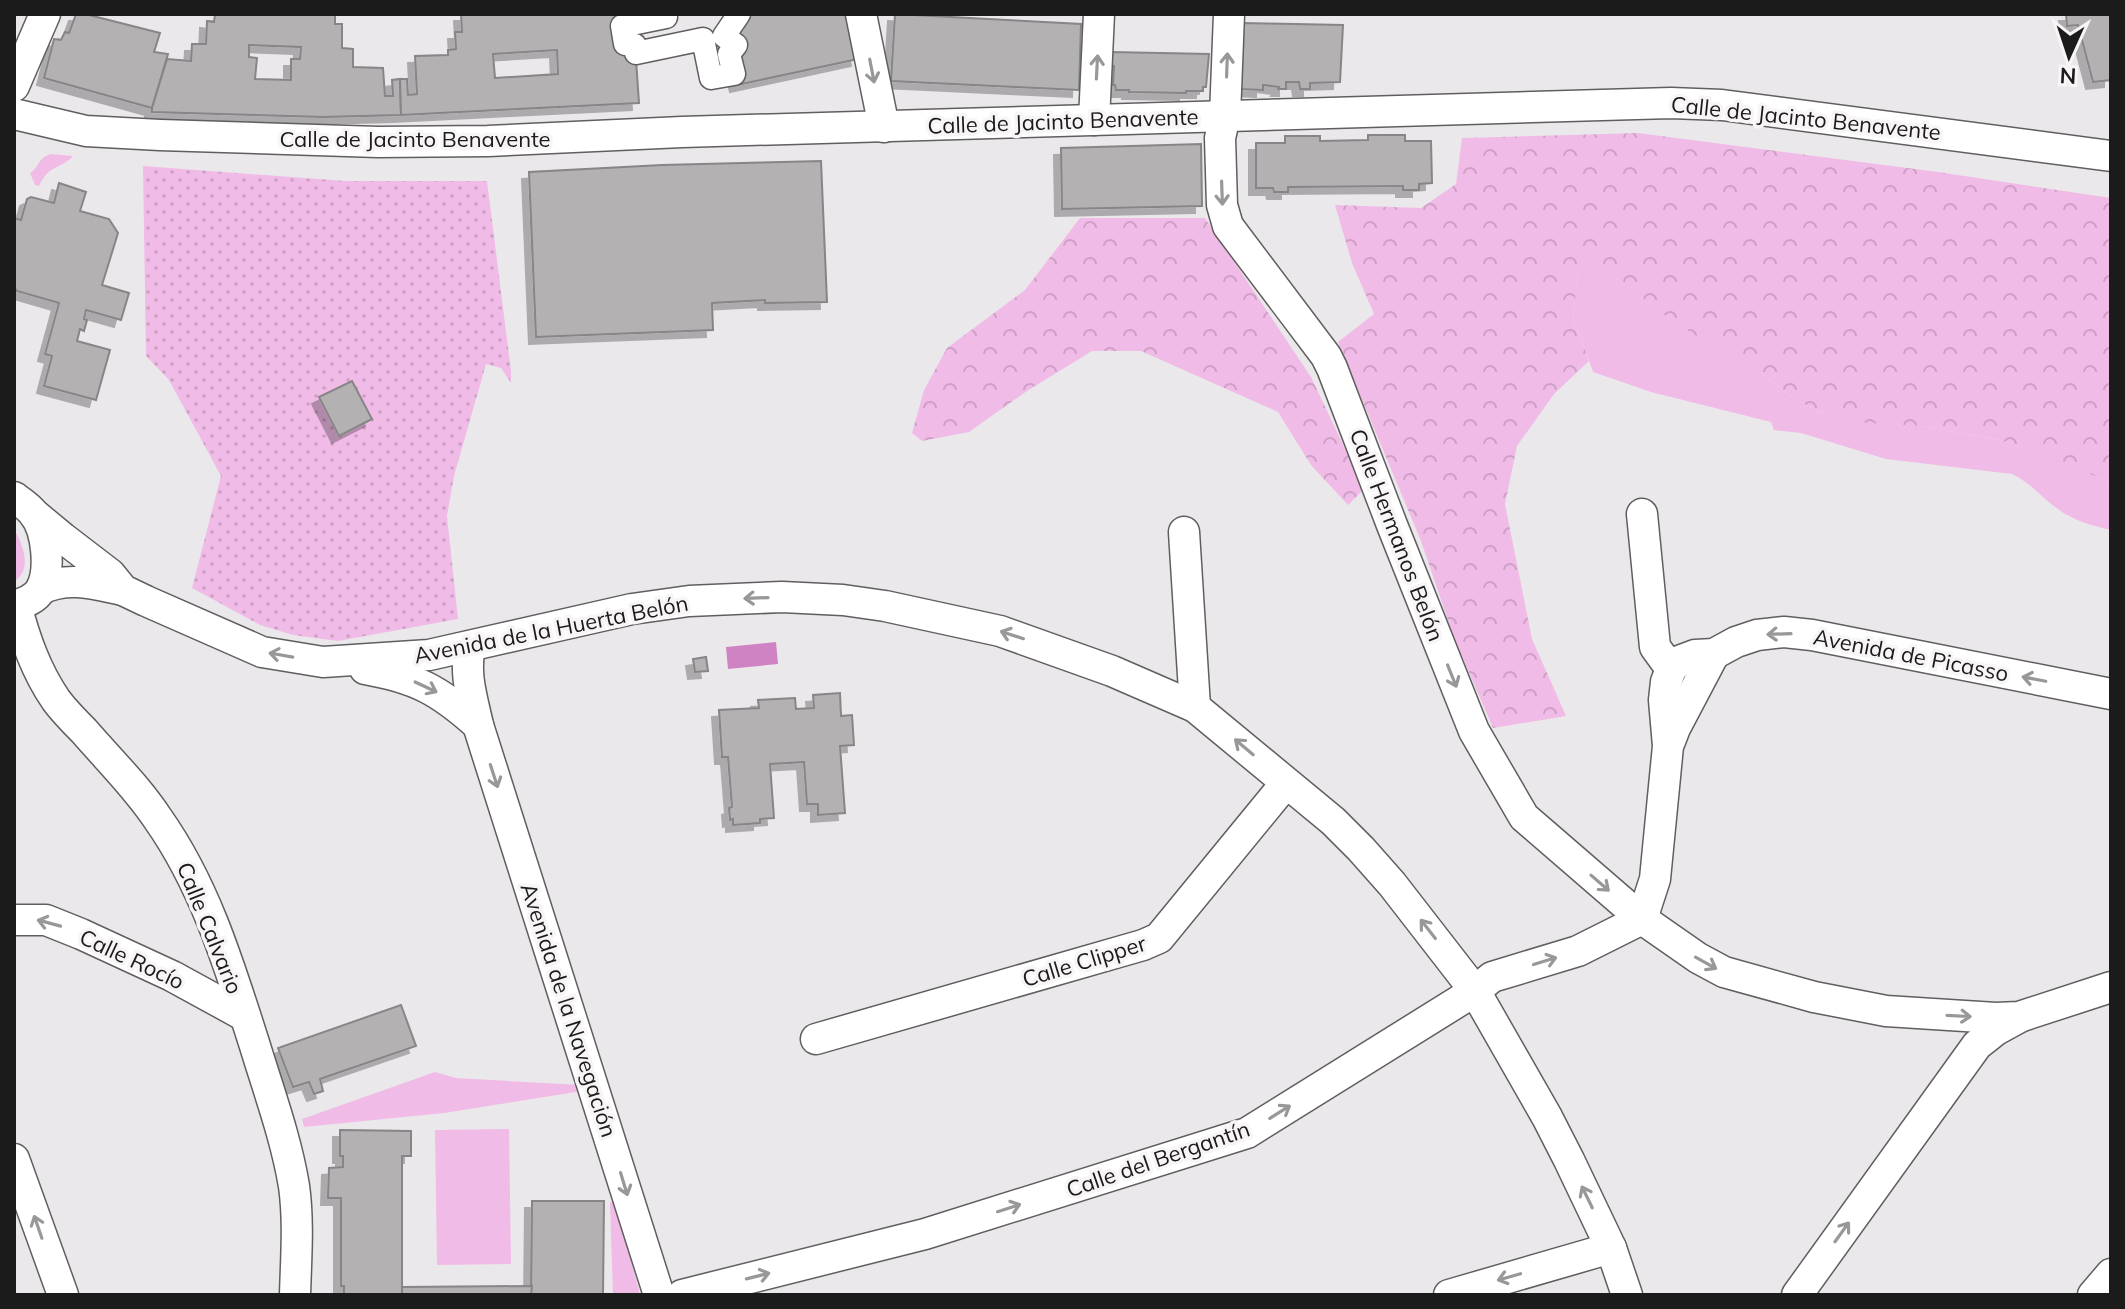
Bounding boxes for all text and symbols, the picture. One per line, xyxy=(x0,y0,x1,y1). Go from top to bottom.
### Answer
north arrow xyxy=(2029,16,2109,96)
one-way arrow xyxy=(1219,52,1235,79)
one-way arrow xyxy=(1090,54,1105,81)
one-way arrow xyxy=(865,57,880,83)
text: N xyxy=(2059,62,2077,90)
street label: Calle de Jacinto Benavente xyxy=(1670,90,1942,146)
street label: Calle de Jacinto Benavente xyxy=(927,102,1199,140)
street label: Calle de Jacinto Benavente xyxy=(279,125,551,153)
one-way arrow xyxy=(1215,179,1230,206)
street label: Calle Hermanos Belón xyxy=(1344,425,1450,645)
street label: Avenida de la Huerta Belón xyxy=(411,589,691,669)
one-way arrow xyxy=(743,591,770,606)
street label: Avenida de Picasso xyxy=(1811,622,2011,688)
one-way arrow xyxy=(1766,626,1793,641)
one-way arrow xyxy=(999,627,1024,642)
one-way arrow xyxy=(269,647,294,662)
one-way arrow xyxy=(1446,663,1460,688)
one-way arrow xyxy=(2022,671,2048,686)
one-way arrow xyxy=(414,680,438,695)
one-way arrow xyxy=(1234,738,1254,756)
one-way arrow xyxy=(488,764,503,789)
street label: Calle Calvario xyxy=(171,858,249,998)
one-way arrow xyxy=(1590,874,1610,892)
street label: Avenida de la Navegación xyxy=(515,879,623,1141)
one-way arrow xyxy=(36,915,62,930)
one-way arrow xyxy=(1419,919,1436,940)
street label: Calle Rocío xyxy=(75,923,189,995)
street label: Calle Clipper xyxy=(1019,929,1149,993)
one-way arrow xyxy=(1532,953,1558,968)
one-way arrow xyxy=(1694,955,1718,971)
one-way arrow xyxy=(1945,1009,1972,1024)
one-way arrow xyxy=(1268,1104,1290,1121)
street label: Calle del Bergantín xyxy=(1063,1114,1253,1204)
one-way arrow xyxy=(617,1171,632,1197)
one-way arrow xyxy=(1579,1185,1594,1209)
one-way arrow xyxy=(996,1200,1021,1214)
one-way arrow xyxy=(29,1215,44,1240)
one-way arrow xyxy=(1834,1221,1851,1243)
one-way arrow xyxy=(745,1268,771,1283)
one-way arrow xyxy=(1497,1270,1523,1285)

